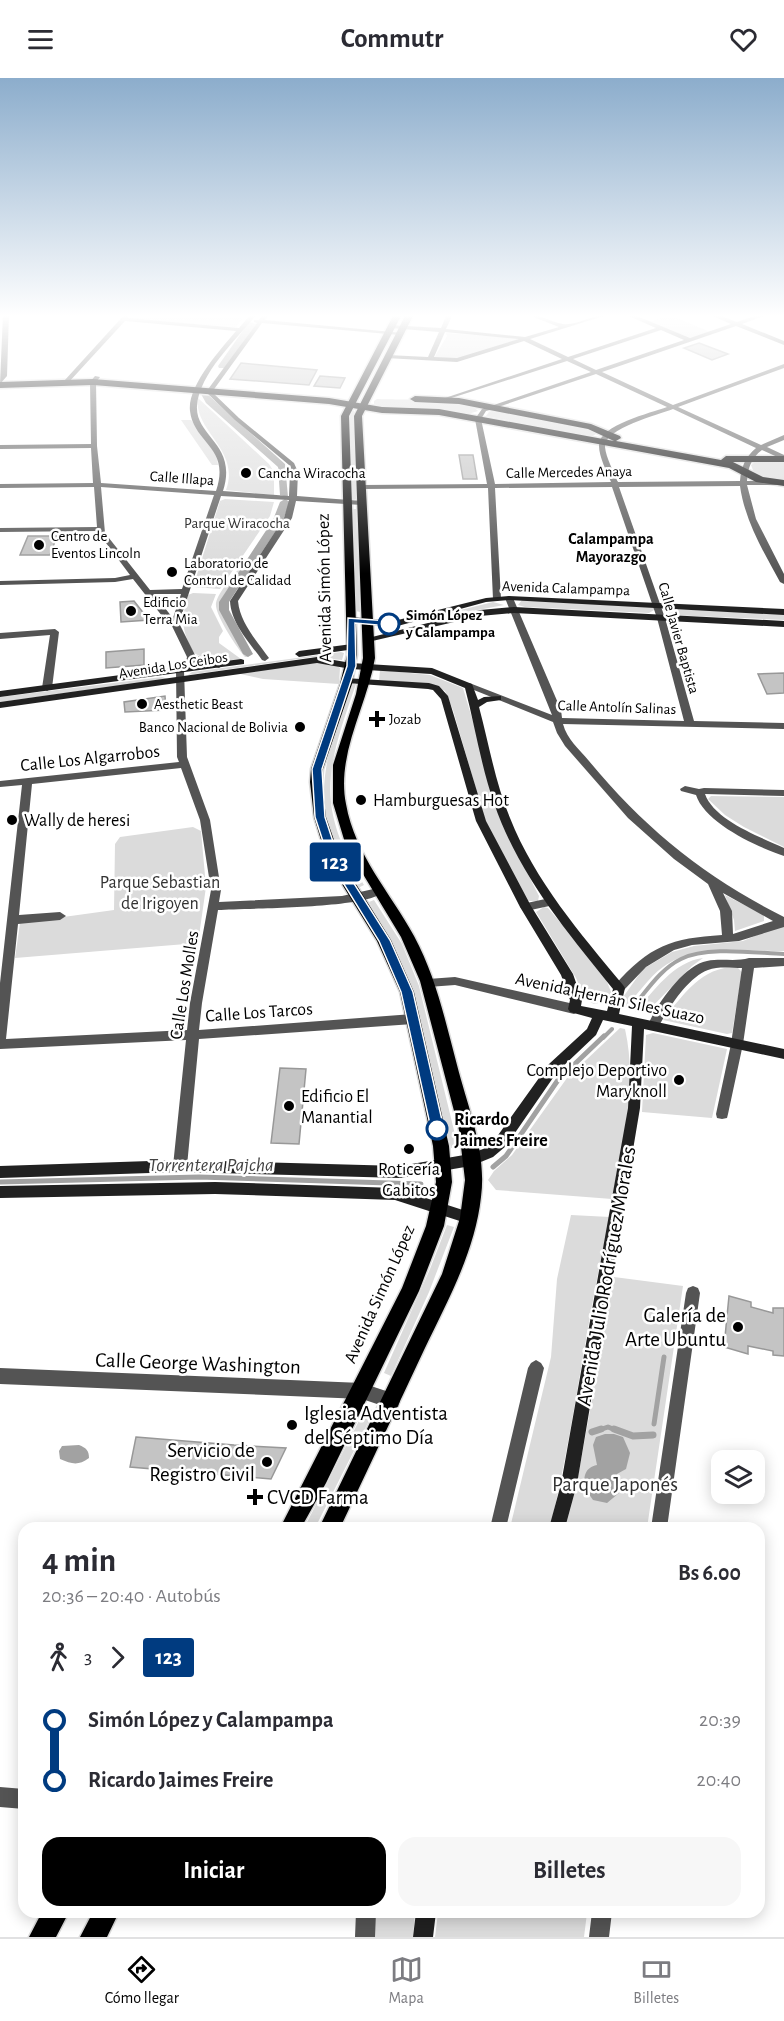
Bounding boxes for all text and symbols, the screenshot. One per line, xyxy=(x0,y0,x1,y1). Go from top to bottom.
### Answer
icon: menu xyxy=(24,23,57,56)
icon: heart xyxy=(727,23,760,56)
text: Commutr xyxy=(341,25,443,52)
street label: Calle Mercedes Anaya xyxy=(506,464,632,481)
marker: Cancha Wiracocha xyxy=(239,466,253,480)
place label: Cancha Wiracocha xyxy=(258,466,366,481)
street label: Calle Illapa xyxy=(149,469,215,488)
street label: Avenida Simón López xyxy=(315,513,335,663)
park label: Parque Wiracocha xyxy=(184,516,290,531)
place label: Centro de Eventos Lincoln xyxy=(51,529,141,561)
district label: Calampampa Mayorazgo xyxy=(568,531,654,566)
marker: Centro de Eventos Lincoln xyxy=(32,538,46,552)
place label: Laboratorio de Control de Calidad xyxy=(184,556,292,588)
marker: Laboratorio de Control de Calidad xyxy=(165,565,179,579)
street label: Avenida Calampampa xyxy=(502,579,630,598)
street label: Calle Javier Baptista xyxy=(655,581,702,696)
place label: Edificio Terra Mia xyxy=(143,595,198,627)
marker: Edificio Terra Mia xyxy=(124,604,138,618)
place label: Simón López y Calampampa xyxy=(405,608,495,640)
marker: Simón López y Calampampa xyxy=(378,613,400,635)
street label: Avenida Los Ceibos xyxy=(118,649,229,682)
marker: Aesthetic Beast xyxy=(135,697,149,711)
place label: Aesthetic Beast xyxy=(154,697,243,712)
street label: Calle Antolín Salinas xyxy=(557,698,676,717)
marker: Jozab xyxy=(370,712,384,726)
place label: Jozab xyxy=(389,712,422,727)
place label: Banco Nacional de Bolivia xyxy=(139,720,288,735)
marker: Banco Nacional de Bolivia xyxy=(293,720,307,734)
street label: Calle Los Algarrobos xyxy=(19,743,161,775)
place label: Hamburguesas Hot xyxy=(373,792,509,810)
marker: Hamburguesas Hot xyxy=(354,793,368,807)
place label: Wally de heresi xyxy=(24,812,130,830)
marker: Wally de heresi xyxy=(5,813,19,827)
line badge: 123 xyxy=(300,842,370,882)
text: 123 xyxy=(322,852,348,873)
park label: Parque Sebastian de Irigoyen xyxy=(100,874,220,913)
street label: Calle Los Molles xyxy=(167,929,202,1041)
street label: Avenida Hernán Siles Suazo xyxy=(514,970,706,1028)
street label: Calle Los Tarcos xyxy=(205,1000,313,1026)
place label: Complejo Deportivo Maryknoll xyxy=(527,1062,667,1101)
marker: Complejo Deportivo Maryknoll xyxy=(672,1073,686,1087)
place label: Edificio El Manantial xyxy=(301,1088,373,1127)
marker: Edificio El Manantial xyxy=(282,1099,296,1113)
place label: Ricardo Jaimes Freire xyxy=(454,1111,548,1150)
marker: Ricardo Jaimes Freire xyxy=(426,1118,448,1140)
marker: Roticería Gabitos xyxy=(402,1142,416,1156)
street label: Avenida Julio Rodríguez Morales xyxy=(573,1145,640,1407)
water label: Torrentera Pajcha xyxy=(148,1155,274,1175)
place label: Roticería Gabitos xyxy=(378,1161,440,1200)
street label: Avenida Simón López xyxy=(341,1223,418,1366)
place label: Galería de Arte Ubuntu xyxy=(625,1305,726,1350)
marker: Galería de Arte Ubuntu xyxy=(731,1320,745,1334)
street label: Calle George Washington xyxy=(95,1349,301,1378)
place label: Iglesia Adventista del Séptimo Día xyxy=(304,1403,448,1448)
marker: Iglesia Adventista del Séptimo Día xyxy=(285,1418,299,1432)
place label: Servicio de Registro Civil xyxy=(149,1440,255,1485)
map controls xyxy=(711,1450,765,1504)
button: layers xyxy=(711,1450,765,1504)
marker: Servicio de Registro Civil xyxy=(260,1455,274,1469)
park label: Parque Japonés xyxy=(552,1474,678,1495)
place label: CVCD Farma xyxy=(267,1487,369,1508)
marker: CVCD Farma xyxy=(248,1490,262,1504)
text: 4 min xyxy=(42,1545,116,1578)
text: Bs 6.00 xyxy=(678,1562,741,1584)
text: 20:36 – 20:40 · Autobús xyxy=(42,1586,221,1606)
icon: walk xyxy=(42,1641,75,1674)
icon: forward xyxy=(101,1641,134,1674)
text: 3 xyxy=(84,1647,92,1667)
text: 123 xyxy=(155,1647,182,1668)
text: Simón López y Calampampa xyxy=(88,1709,334,1731)
text: 20:39 xyxy=(699,1710,741,1730)
text: Ricardo Jaimes Freire xyxy=(88,1769,273,1791)
text: 20:40 xyxy=(697,1770,741,1790)
button: Iniciar xyxy=(42,1837,386,1906)
button: Billetes xyxy=(398,1837,741,1906)
tab: Cómo llegar xyxy=(105,1953,179,2008)
tab: Mapa xyxy=(388,1953,424,2008)
tab: Billetes xyxy=(633,1953,679,2008)

